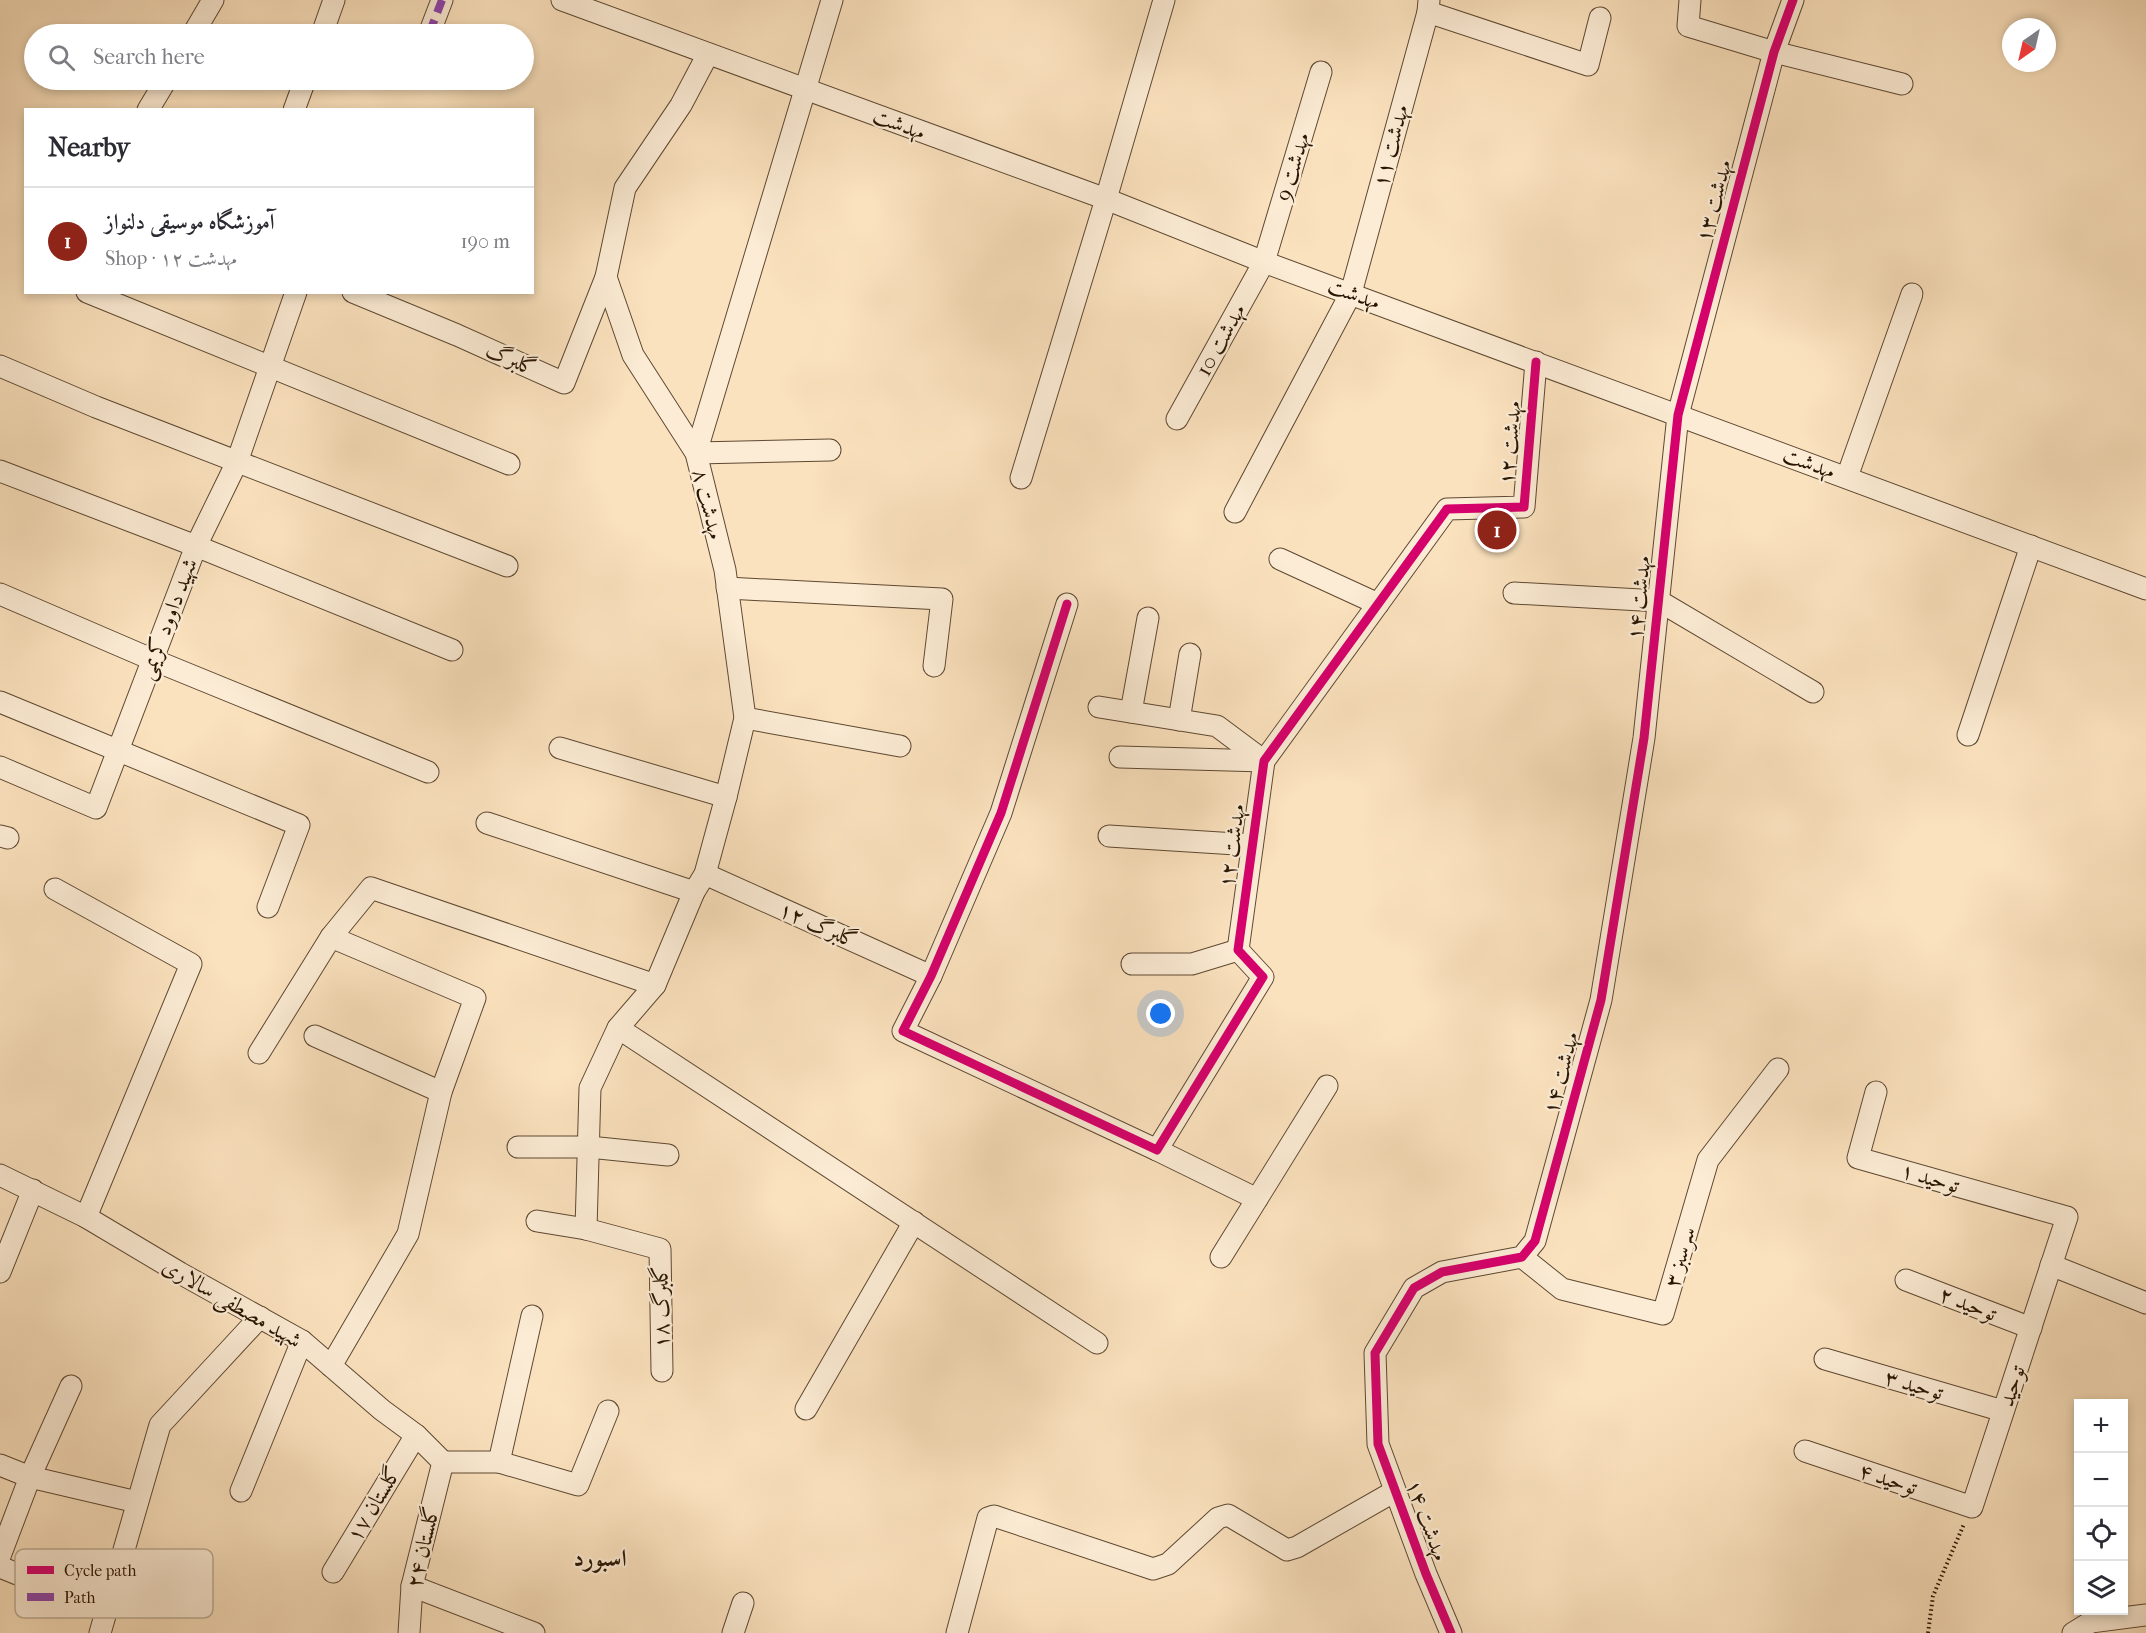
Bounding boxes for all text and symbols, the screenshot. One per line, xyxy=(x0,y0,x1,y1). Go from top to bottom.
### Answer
north arrow xyxy=(2002,18,2056,72)
search box xyxy=(24,24,534,90)
icon: search xyxy=(45,41,78,74)
text: Search here xyxy=(93,44,205,70)
street label: مهدشت ۱۱ xyxy=(1368,102,1415,190)
street label: مهدشت xyxy=(869,103,929,146)
street label: مهدشت 9 xyxy=(1270,130,1317,205)
text: Nearby xyxy=(48,132,130,163)
street label: مهدشت ۱۳ xyxy=(1691,157,1738,245)
text: آموزشگاه موسیقی دلنواز xyxy=(105,209,275,235)
text: 1 xyxy=(64,230,71,253)
text: 190 m xyxy=(460,230,510,253)
text: Shop · مهدشت ۱۲ xyxy=(105,247,237,270)
street label: مهدشت xyxy=(1324,273,1384,316)
street label: مهدشت 10 xyxy=(1191,299,1252,381)
street label: گلبرگ xyxy=(482,336,541,382)
street label: مهدشت ۱۲ xyxy=(1493,400,1528,486)
street label: مهدشت xyxy=(1779,442,1839,485)
street label: مهدشت ۸ xyxy=(686,466,729,542)
pin: 1 xyxy=(1478,508,1516,552)
street label: شهید داوود کریمی xyxy=(133,555,205,684)
street label: مهدشت ۱۴ xyxy=(1622,555,1657,641)
street label: مهدشت ۱۲ xyxy=(1213,802,1252,890)
street label: گلبرگ ١٢ xyxy=(775,895,862,954)
your location xyxy=(1146,999,1175,1028)
street label: مهدشت ۱۴ xyxy=(1538,1029,1585,1117)
street label: توحید ۱ xyxy=(1898,1157,1963,1199)
street label: سرسبز ۳ xyxy=(1659,1224,1702,1291)
street label: شهید مصطفی سالاری xyxy=(156,1253,306,1356)
street label: گلبرگ ۱۸ xyxy=(646,1265,675,1349)
street label: توحید ۲ xyxy=(1936,1281,2001,1327)
street label: توحید xyxy=(1993,1361,2031,1410)
street label: توحید ۳ xyxy=(1882,1364,1947,1406)
map controls xyxy=(2074,1399,2128,1615)
button: + xyxy=(2074,1399,2128,1453)
button: − xyxy=(2074,1453,2128,1507)
street label: توحید ۴ xyxy=(1856,1457,1921,1501)
street label: گلستان ۱۷ xyxy=(341,1461,407,1546)
street label: مهدشت ۱۴ xyxy=(1399,1476,1454,1564)
street label: گلستان ۲۴ xyxy=(400,1503,445,1590)
button: locate xyxy=(2074,1507,2128,1561)
district label: اسبورد xyxy=(573,1544,627,1573)
legend xyxy=(15,1549,213,1618)
text: Cycle path xyxy=(64,1561,136,1580)
button: layers xyxy=(2074,1561,2128,1615)
text: Path xyxy=(64,1588,96,1607)

